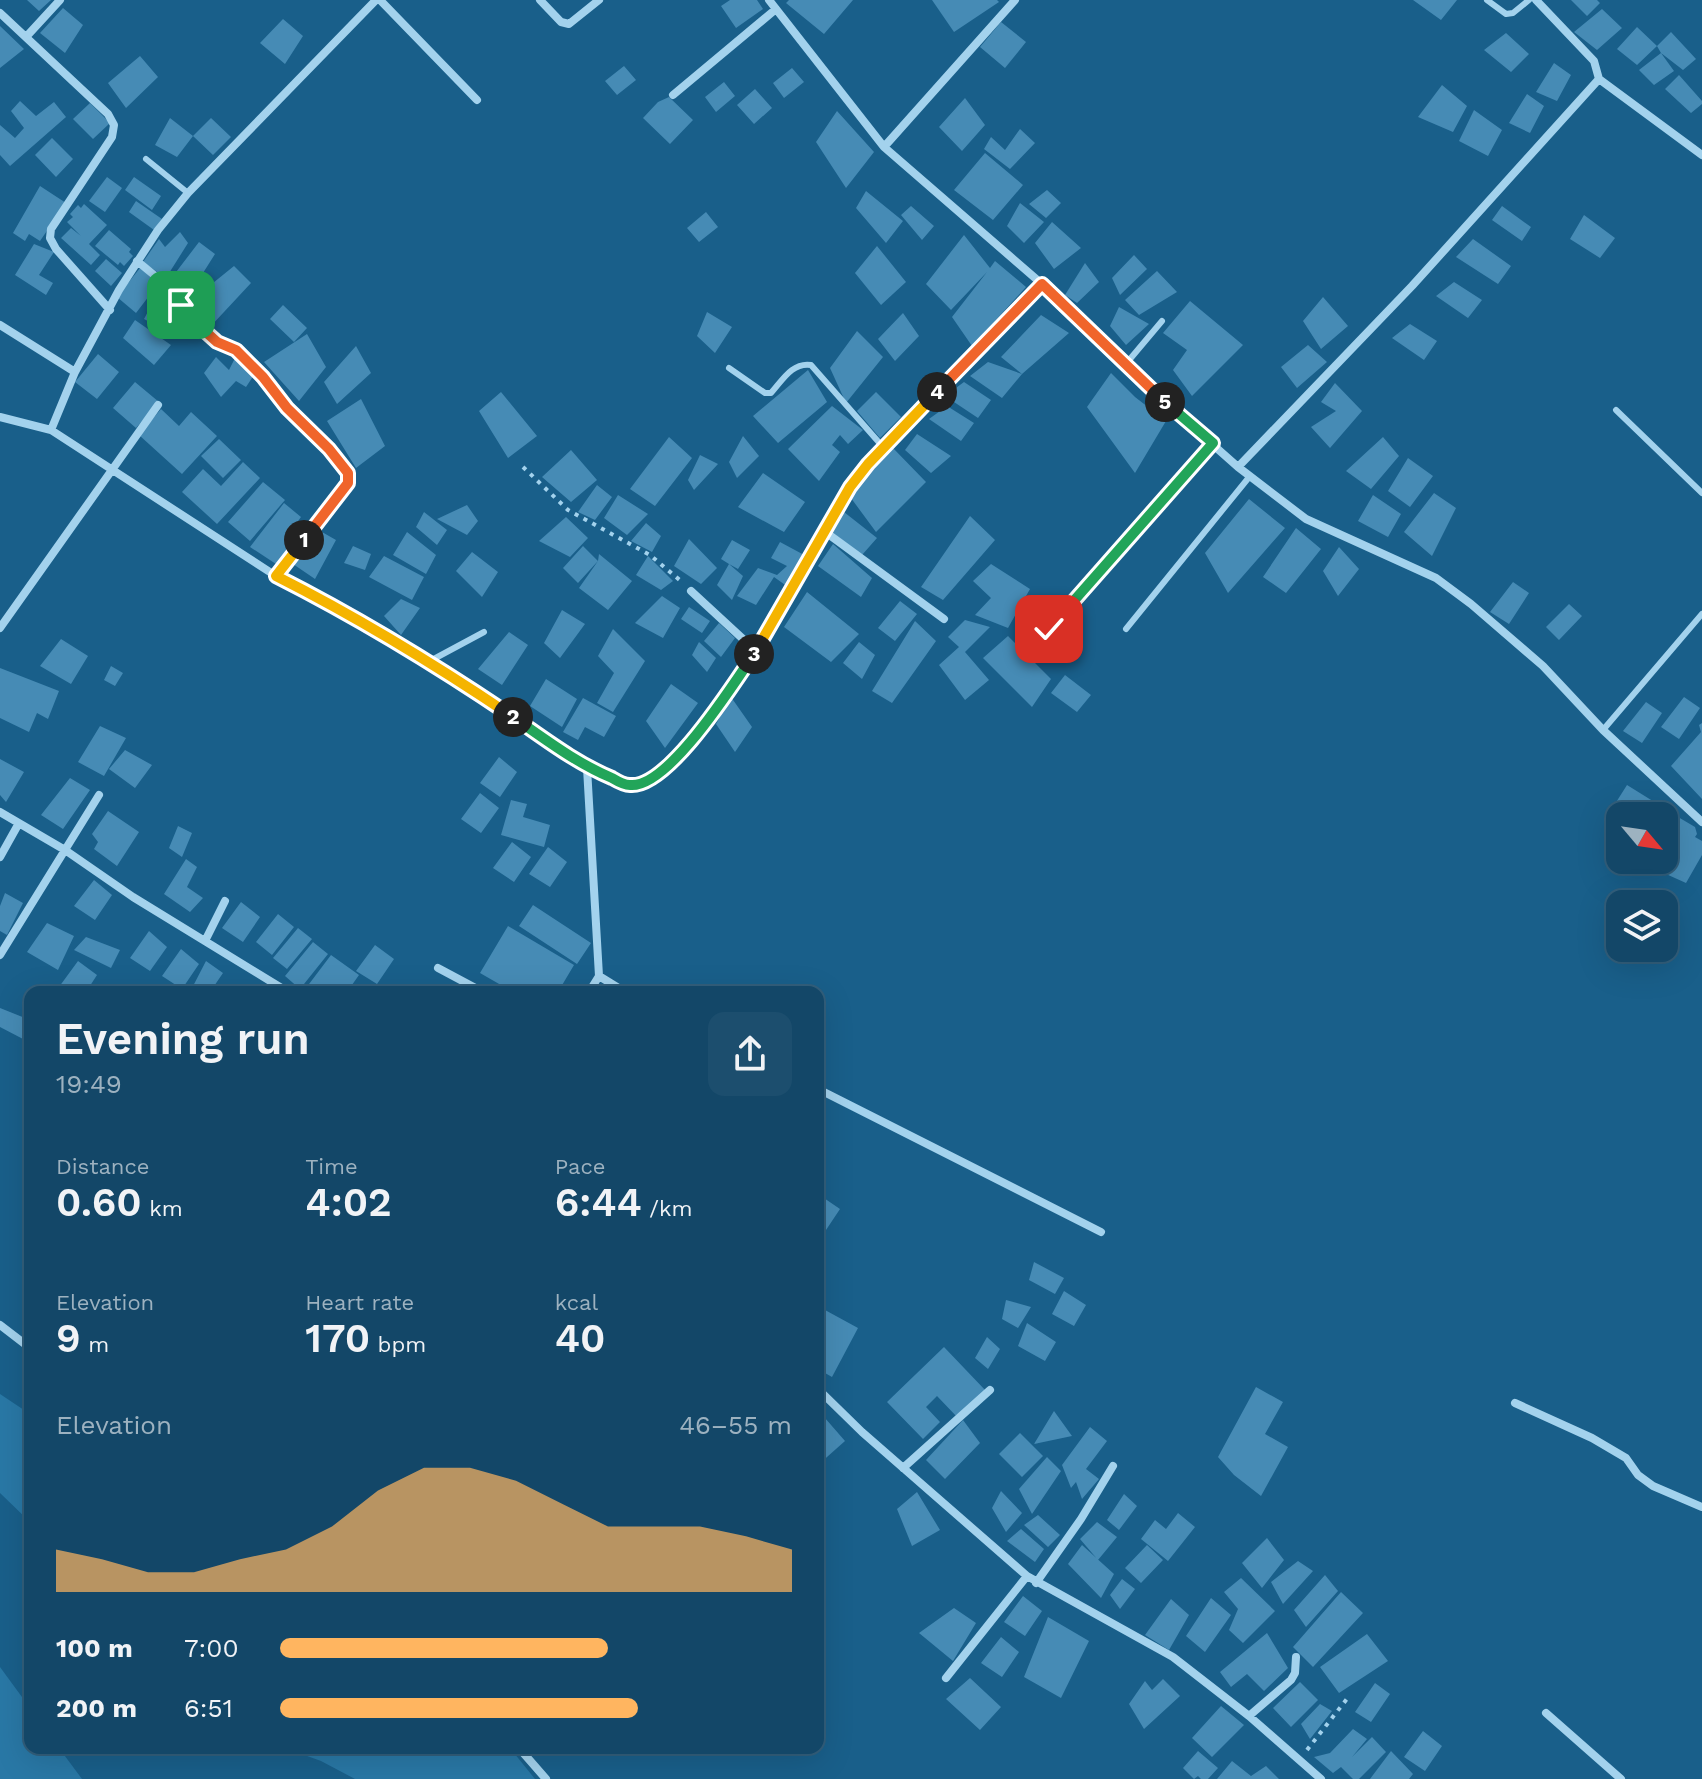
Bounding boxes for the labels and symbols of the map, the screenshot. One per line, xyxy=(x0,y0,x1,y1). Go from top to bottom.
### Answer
pin xyxy=(147,271,215,339)
pin: 4 xyxy=(917,372,957,412)
pin: 5 xyxy=(1145,382,1185,422)
pin: 1 xyxy=(284,520,324,560)
pin xyxy=(1015,595,1083,663)
pin: 3 xyxy=(734,634,774,674)
pin: 2 xyxy=(493,697,533,737)
north arrow xyxy=(1606,802,1678,874)

